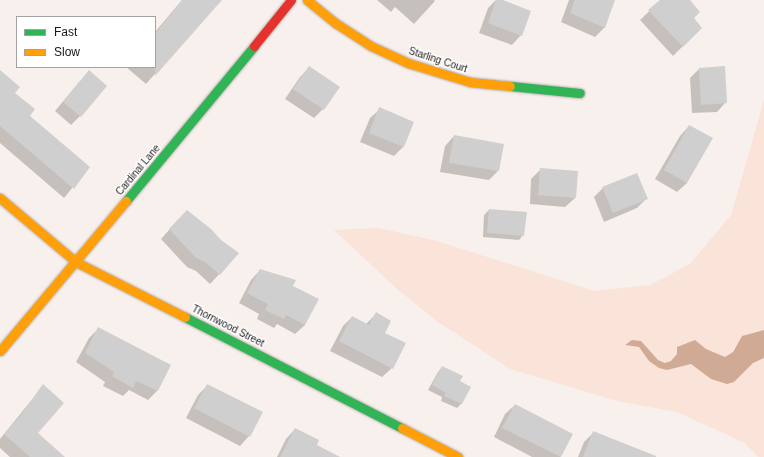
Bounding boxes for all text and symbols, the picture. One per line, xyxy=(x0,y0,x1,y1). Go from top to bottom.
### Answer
legend xyxy=(16,16,156,68)
text: Fast xyxy=(54,25,77,39)
text: Slow xyxy=(54,45,80,59)
street label: Starling Court xyxy=(407,45,469,75)
street label: Cardinal Lane xyxy=(113,142,163,198)
street label: Thornwood Street xyxy=(190,303,266,349)

